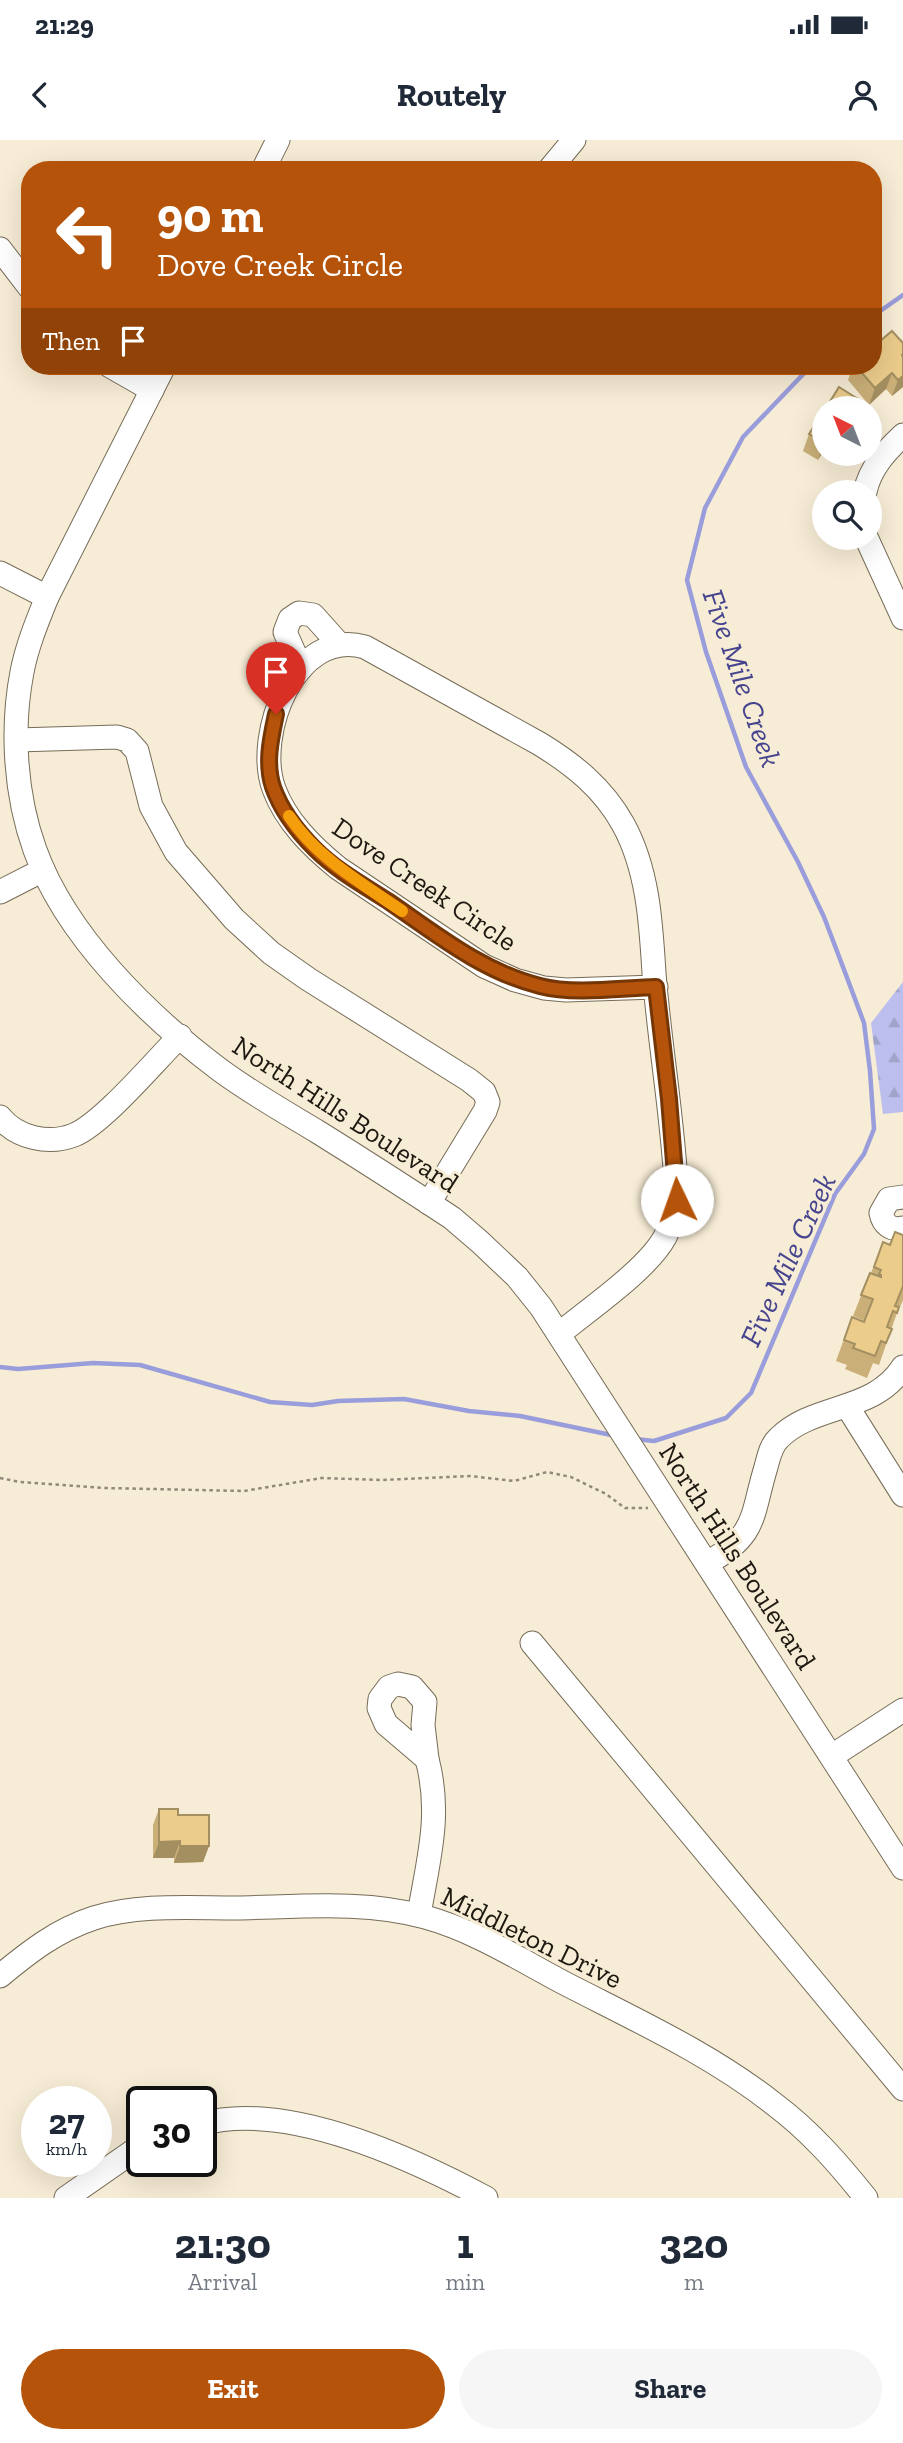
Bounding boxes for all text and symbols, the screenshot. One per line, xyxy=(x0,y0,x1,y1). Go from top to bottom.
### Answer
text: 21:29 xyxy=(35,9,94,41)
icon: back xyxy=(21,76,59,114)
text: Routely xyxy=(397,76,506,114)
icon: person xyxy=(844,76,882,114)
text: 90 m xyxy=(157,186,264,245)
icon: left xyxy=(42,189,133,280)
text: Dove Creek Circle xyxy=(157,246,403,284)
icon: arrive xyxy=(114,322,152,360)
text: Then xyxy=(42,325,100,357)
north arrow xyxy=(812,396,882,466)
map controls xyxy=(812,396,882,550)
button: search xyxy=(812,480,882,550)
water label: Five Mile Creek xyxy=(695,584,789,772)
pin xyxy=(246,642,306,714)
icon: arrive xyxy=(257,653,295,691)
street label: Dove Creek Circle xyxy=(326,811,523,958)
street label: North Hills Boulevard xyxy=(227,1029,465,1200)
position arrow xyxy=(640,1163,714,1237)
water label: Five Mile Creek xyxy=(732,1168,844,1352)
street label: North Hills Boulevard xyxy=(652,1437,823,1675)
street label: Middleton Drive xyxy=(436,1879,628,1995)
speed limit sign: 30 xyxy=(126,2086,217,2177)
text: 27 xyxy=(48,2101,85,2143)
text: km/h xyxy=(46,2138,87,2160)
text: 21:30 xyxy=(174,2218,271,2269)
text: 1 xyxy=(457,2218,474,2269)
text: 320 xyxy=(659,2218,729,2269)
text: Arrival xyxy=(188,2268,257,2296)
text: min xyxy=(445,2268,485,2296)
text: m xyxy=(684,2268,704,2296)
button: Exit xyxy=(21,2349,445,2429)
button: Share xyxy=(459,2349,882,2429)

